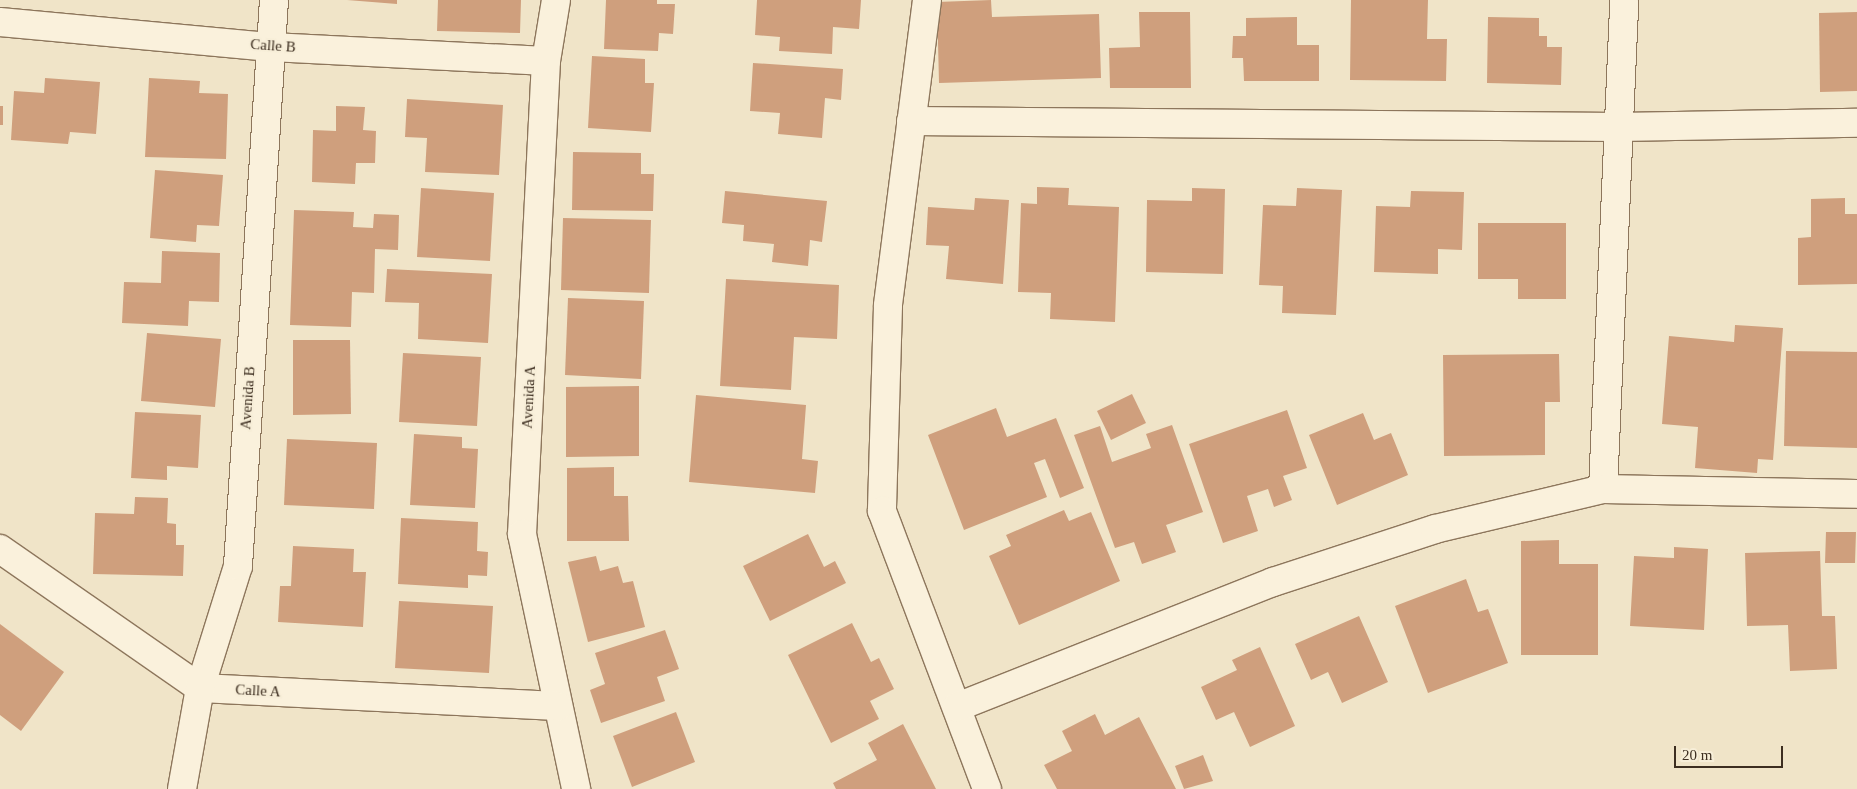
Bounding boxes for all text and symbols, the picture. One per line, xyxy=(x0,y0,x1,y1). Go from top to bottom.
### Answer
street label: Calle B xyxy=(250,35,296,57)
street label: Avenida A xyxy=(518,364,540,430)
street label: Avenida B xyxy=(237,366,259,430)
street label: Calle A xyxy=(234,681,282,701)
scale bar xyxy=(1677,736,1786,768)
text: 20 m xyxy=(1682,747,1712,763)

